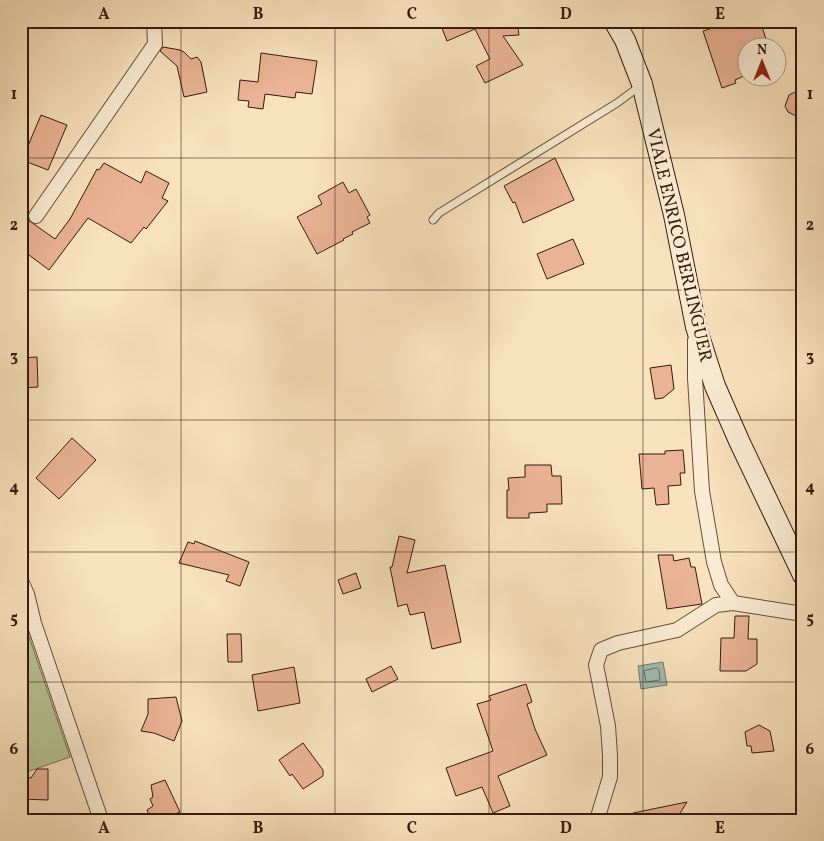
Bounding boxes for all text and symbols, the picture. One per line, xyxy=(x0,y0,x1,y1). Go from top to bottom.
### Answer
text: A xyxy=(98,4,110,26)
text: B xyxy=(253,4,264,26)
text: C xyxy=(407,4,417,26)
text: D xyxy=(560,4,572,26)
text: E xyxy=(715,4,725,26)
north arrow xyxy=(736,38,786,88)
text: N xyxy=(757,41,767,60)
text: 1 xyxy=(11,84,17,106)
text: 1 xyxy=(807,84,813,106)
street label: VIALE ENRICO BERLINGUER xyxy=(639,126,718,365)
text: 2 xyxy=(10,215,18,237)
text: 2 xyxy=(806,215,814,237)
text: 3 xyxy=(10,346,18,368)
text: 3 xyxy=(806,346,814,368)
text: 4 xyxy=(9,477,19,499)
text: 4 xyxy=(805,477,815,499)
text: 5 xyxy=(10,608,18,630)
text: 5 xyxy=(806,608,814,630)
text: 6 xyxy=(10,739,19,761)
text: 6 xyxy=(806,739,815,761)
text: A xyxy=(98,818,110,840)
text: B xyxy=(253,818,264,840)
text: C xyxy=(407,818,417,840)
text: D xyxy=(560,818,572,840)
text: E xyxy=(715,818,725,840)

